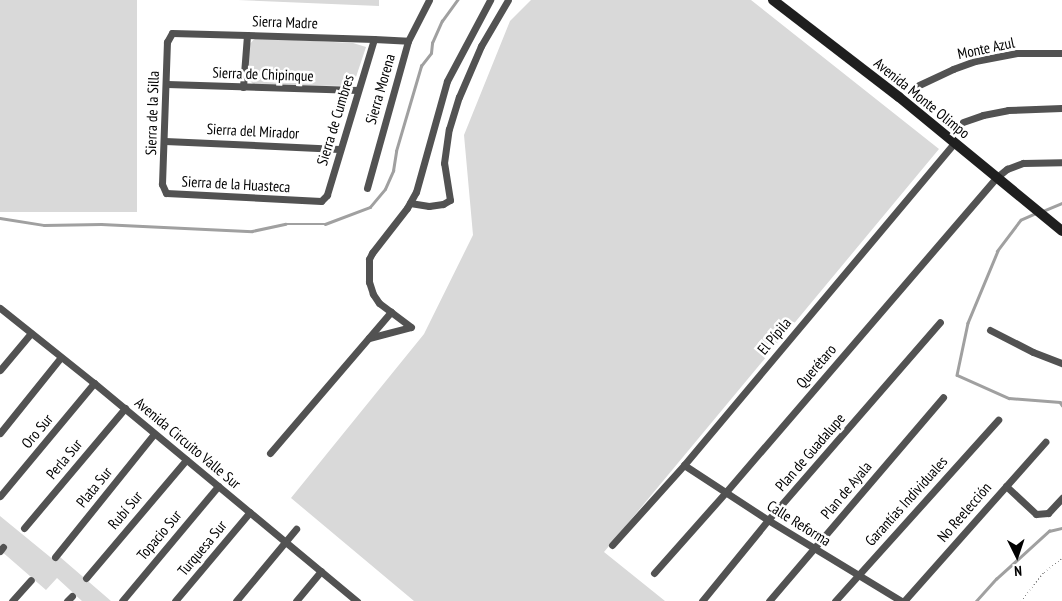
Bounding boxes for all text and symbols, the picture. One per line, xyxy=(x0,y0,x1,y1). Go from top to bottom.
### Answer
street label: Sierra Madre xyxy=(252,12,318,32)
street label: Monte Azul xyxy=(956,33,1016,63)
street label: Sierra Morena xyxy=(361,52,399,126)
street label: Avenida Monte Olimpo xyxy=(871,54,973,142)
street label: Sierra de Chipinque xyxy=(212,63,314,85)
street label: Sierra de la Silla xyxy=(142,70,162,156)
street label: Sierra de Cumbres xyxy=(313,72,357,168)
street label: Sierra del Mirador xyxy=(206,120,300,142)
street label: Sierra de la Huasteca xyxy=(181,172,291,196)
street label: El Pípila xyxy=(753,314,795,358)
street label: Querétaro xyxy=(792,340,840,392)
street label: Avenida Circuito Valle Sur xyxy=(131,393,245,493)
street label: Plan de Guadalupe xyxy=(771,409,849,495)
street label: Oro Sur xyxy=(18,410,56,452)
street label: Perla Sur xyxy=(42,435,86,483)
street label: Garantías Individuales xyxy=(861,452,951,550)
street label: Plan de Ayala xyxy=(817,458,875,522)
street label: Plata Sur xyxy=(72,463,116,511)
street label: No Reelección xyxy=(933,479,995,545)
street label: Rubí Sur xyxy=(104,487,146,533)
street label: Calle Reforma xyxy=(764,496,834,550)
street label: Topacio Sur xyxy=(133,506,185,564)
street label: Turquesa Sur xyxy=(174,517,230,579)
north arrow xyxy=(992,531,1042,581)
text: N xyxy=(1014,562,1022,580)

